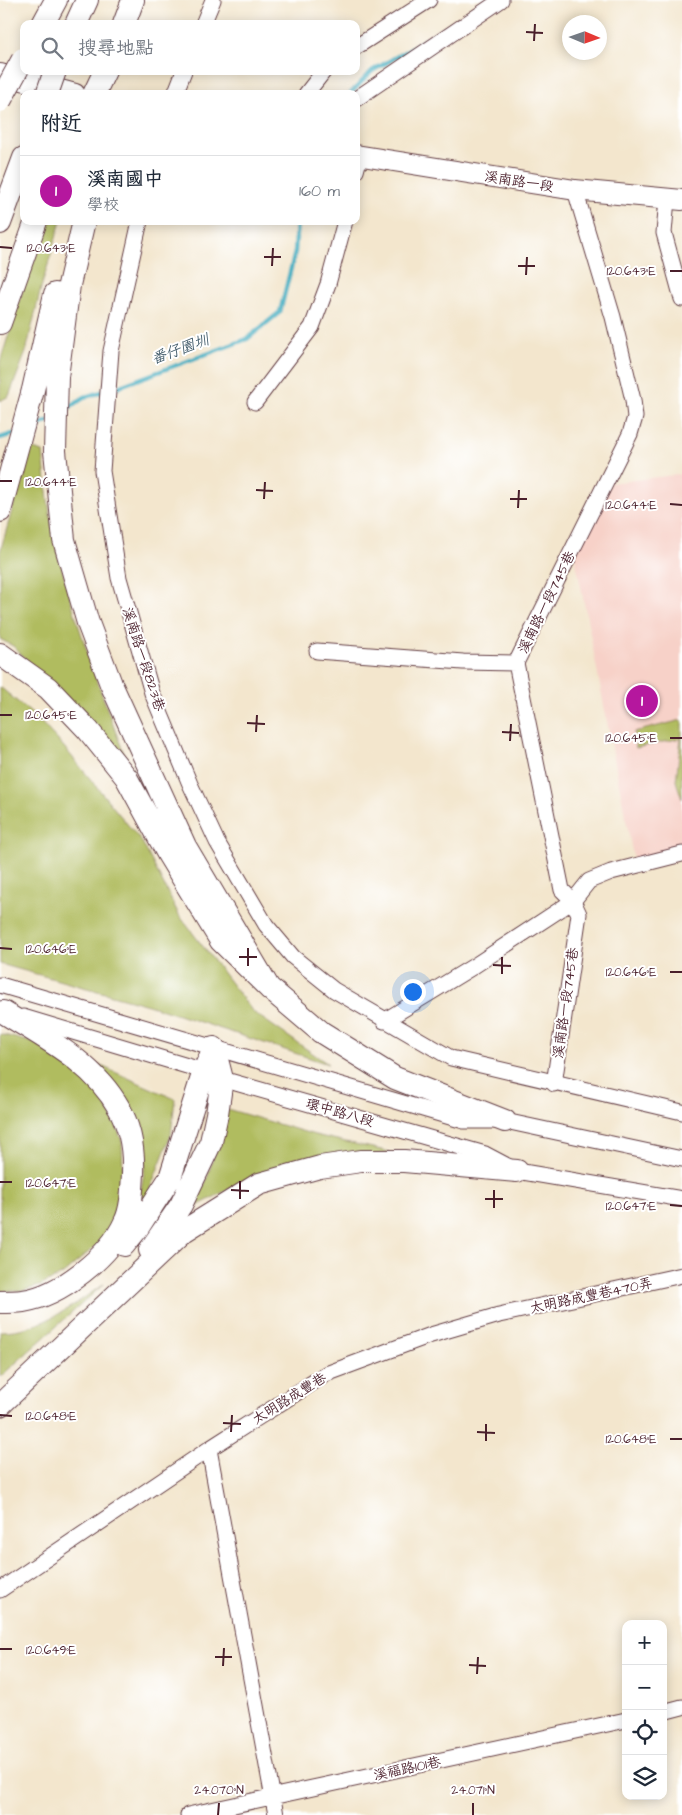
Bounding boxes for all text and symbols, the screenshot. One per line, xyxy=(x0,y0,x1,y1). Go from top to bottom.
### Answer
north arrow xyxy=(562,15,607,60)
search box xyxy=(20,20,360,75)
icon: search xyxy=(38,34,66,62)
text: 搜尋地點 xyxy=(78,35,154,62)
text: 附近 xyxy=(40,109,82,138)
text: 溪南國中 xyxy=(87,166,163,193)
street label: 溪南路一段 xyxy=(483,167,555,197)
text: 1 xyxy=(55,180,57,202)
text: 160 m xyxy=(299,180,340,202)
text: 學校 xyxy=(87,194,119,216)
text: 120.643°E xyxy=(26,240,76,257)
text: 120.643°E xyxy=(606,263,656,280)
water label: 番仔園圳 xyxy=(148,329,214,370)
text: 120.644°E xyxy=(25,474,77,491)
text: 120.644°E xyxy=(605,497,657,514)
street label: 溪南路一段745巷 xyxy=(513,547,581,657)
street label: 溪南路一段823巷 xyxy=(117,605,170,715)
pin: 1 xyxy=(626,682,658,720)
text: 120.645°E xyxy=(25,707,77,724)
text: 120.645°E xyxy=(605,730,657,747)
text: 120.646°E xyxy=(26,941,76,958)
street label: 溪南路一段745巷 xyxy=(548,945,584,1060)
text: 120.646°E xyxy=(606,964,656,981)
your location xyxy=(400,979,426,1005)
street label: 環中路八段 xyxy=(303,1094,376,1132)
text: 120.647°E xyxy=(26,1175,76,1192)
text: 120.647°E xyxy=(606,1198,656,1215)
street label: 太明路成豐巷470弄 xyxy=(528,1273,654,1319)
street label: 太明路成豐巷 xyxy=(249,1368,331,1430)
text: 120.648°E xyxy=(26,1408,76,1425)
text: 120.648°E xyxy=(606,1431,656,1448)
map controls xyxy=(622,1620,667,1800)
button: + xyxy=(622,1620,667,1665)
text: 120.649°E xyxy=(26,1642,76,1659)
button: − xyxy=(622,1665,667,1710)
button: locate xyxy=(622,1710,667,1755)
street label: 溪福路101巷 xyxy=(372,1752,444,1786)
button: layers xyxy=(622,1755,667,1800)
text: 24.070°N xyxy=(194,1782,244,1799)
text: 24.071°N xyxy=(451,1782,495,1799)

